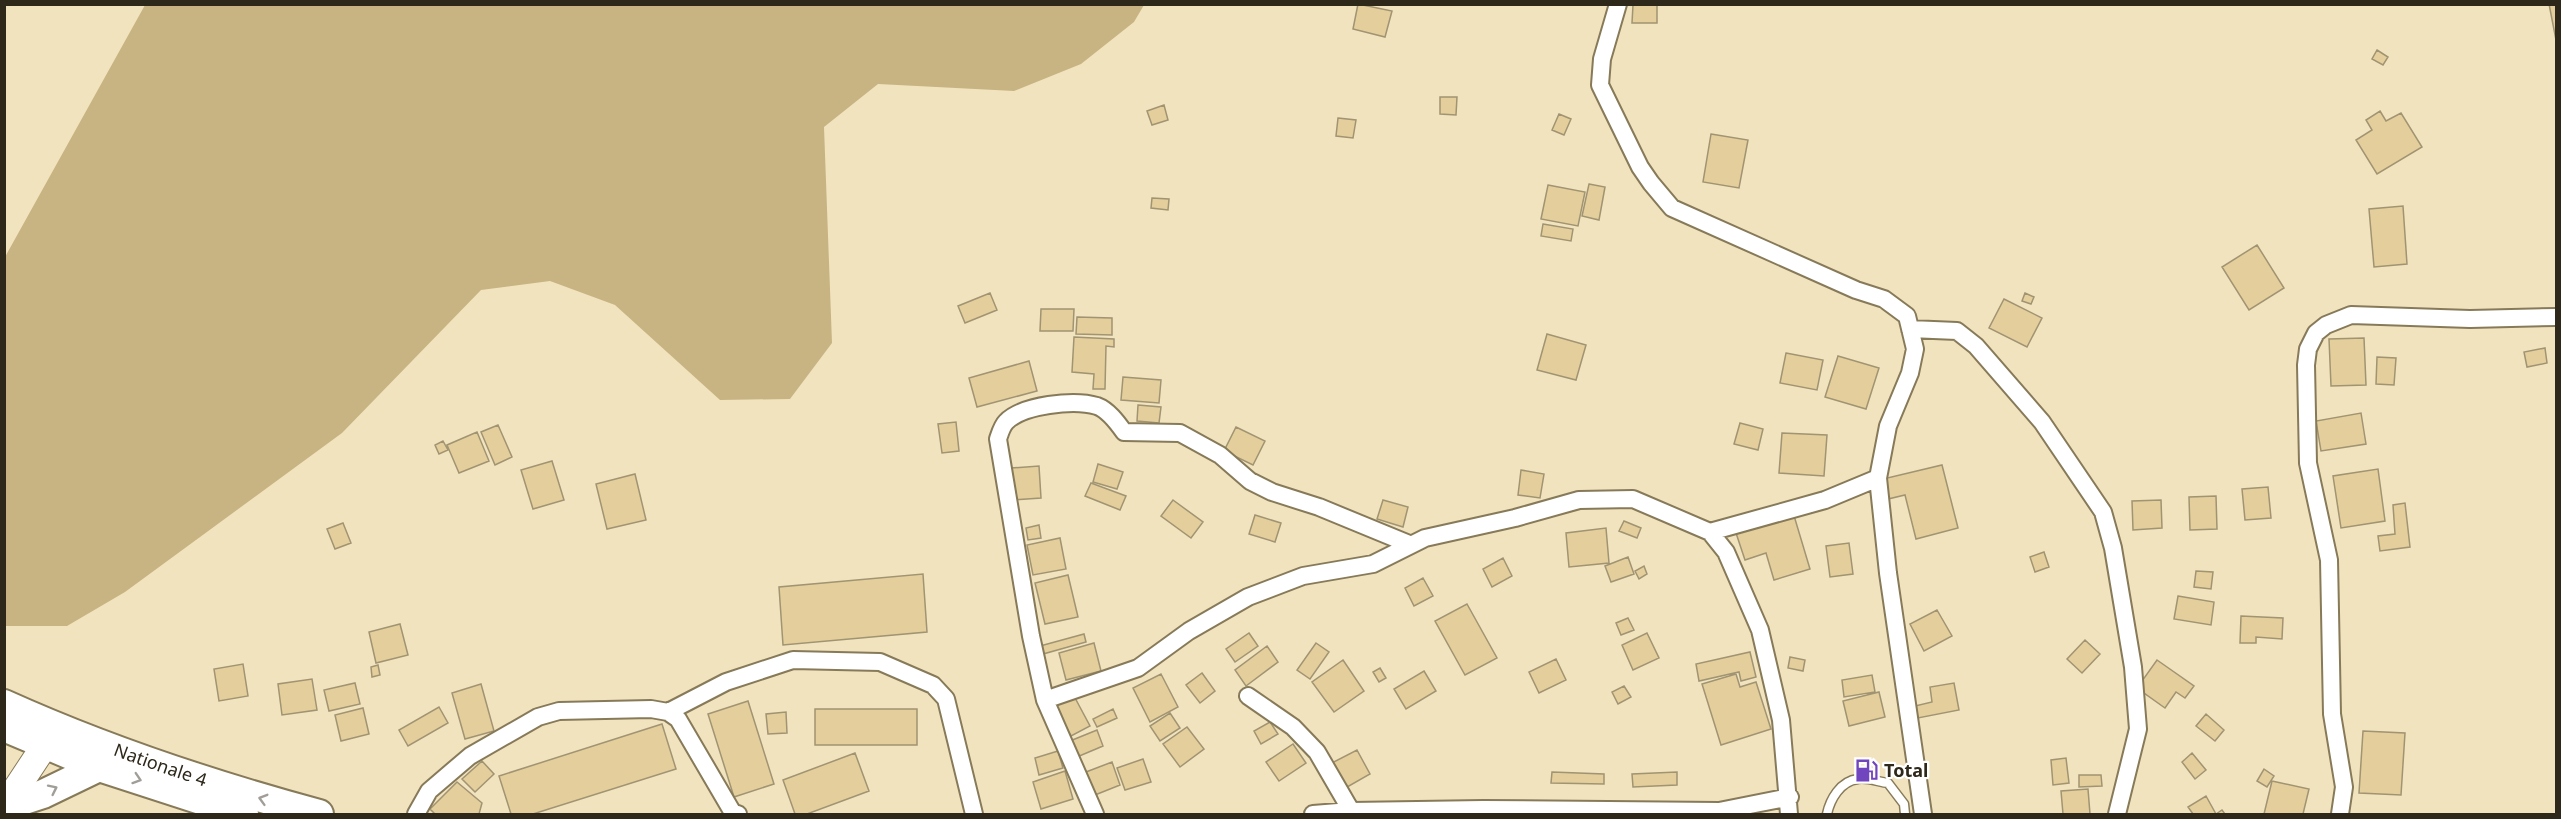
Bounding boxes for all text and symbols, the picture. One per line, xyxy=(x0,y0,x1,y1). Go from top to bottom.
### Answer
street label: Nationale 4 xyxy=(111,737,210,791)
fuel station icon: Total xyxy=(1853,758,1879,784)
place label: Total xyxy=(1884,758,1928,782)
one-way arrow xyxy=(131,772,142,784)
one-way arrow xyxy=(47,784,58,796)
one-way arrow xyxy=(258,794,269,806)

